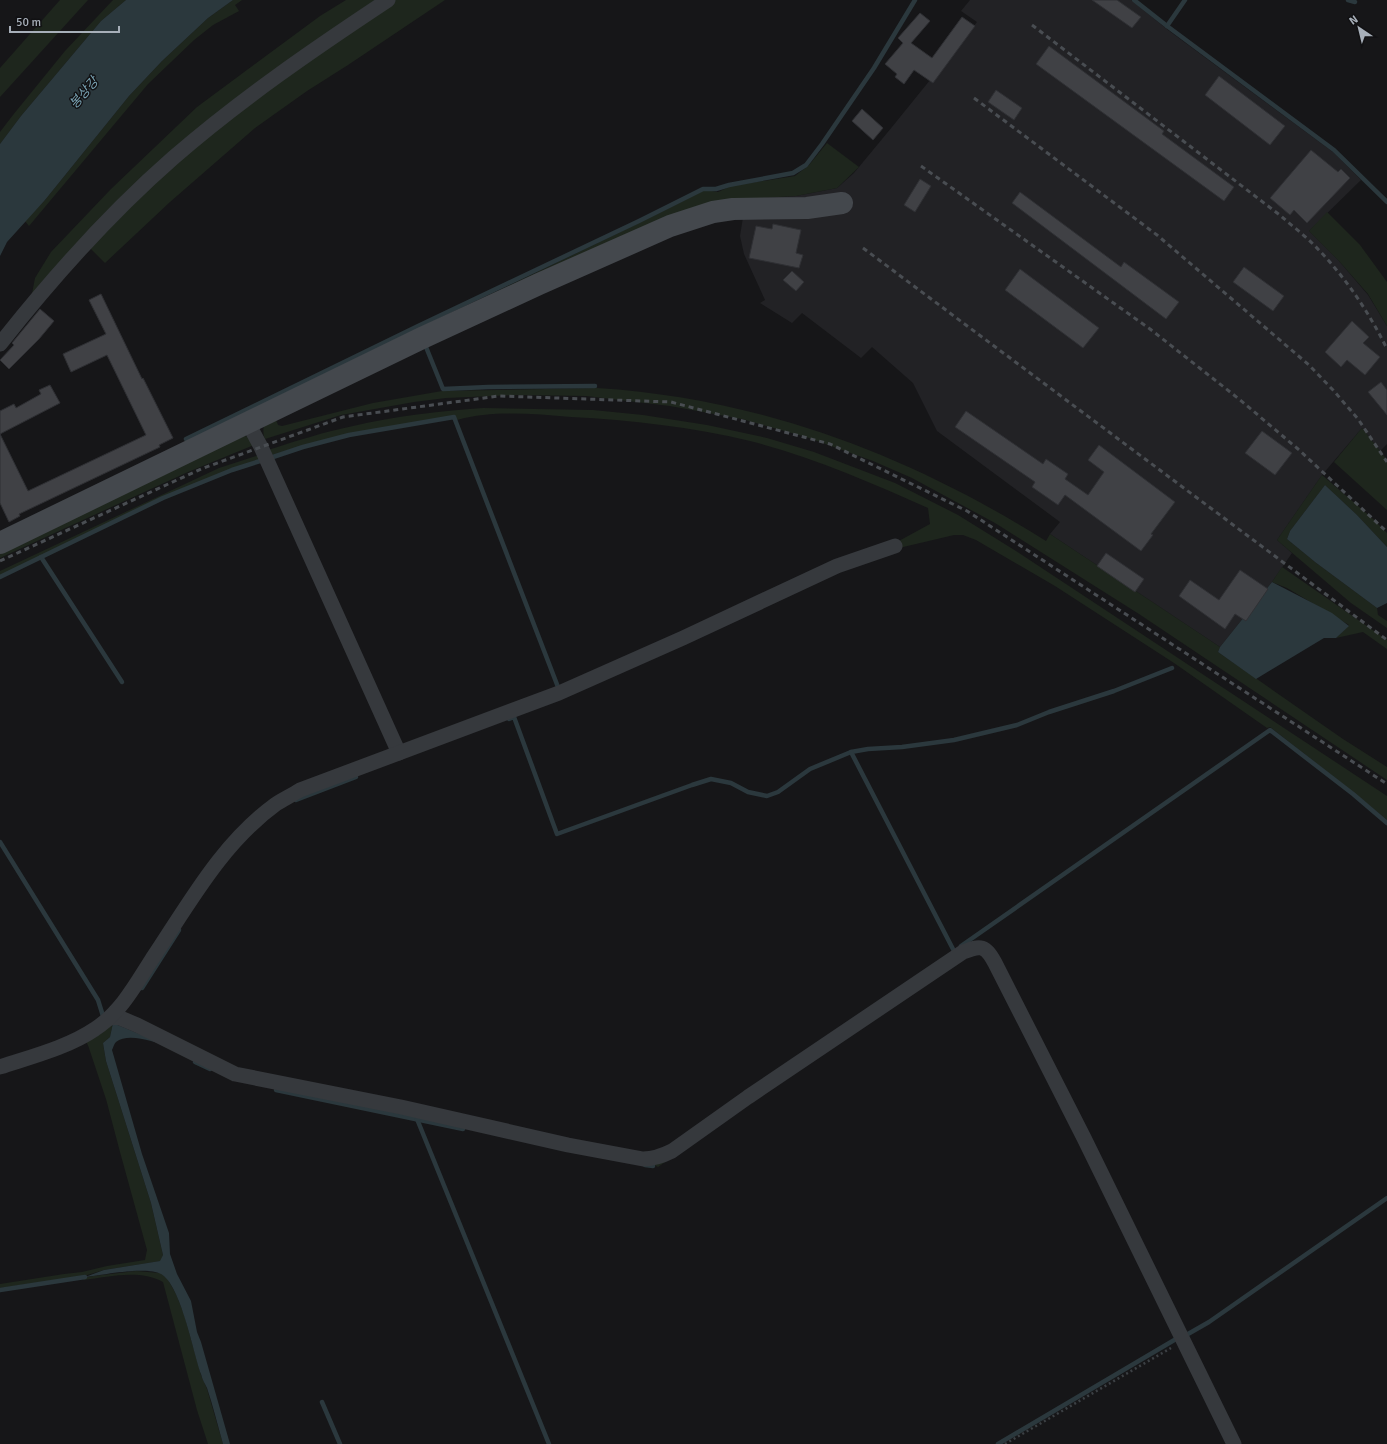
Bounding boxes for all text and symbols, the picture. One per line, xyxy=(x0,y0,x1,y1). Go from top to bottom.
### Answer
scale bar xyxy=(10,8,119,34)
north arrow xyxy=(1339,8,1379,48)
text: N xyxy=(1347,13,1360,28)
text: 50 m xyxy=(16,15,41,30)
water label: 봉상강 xyxy=(66,73,103,112)

